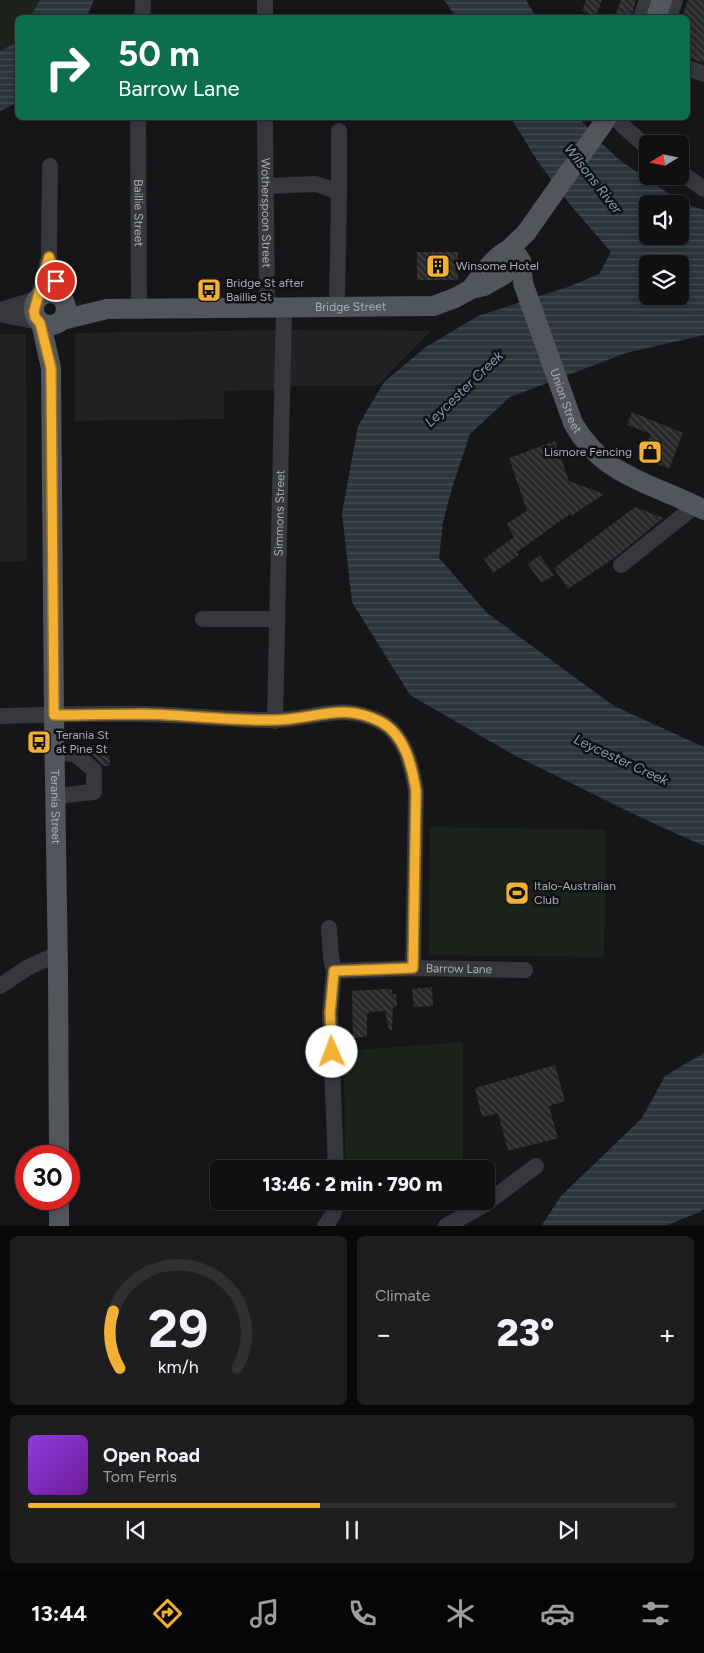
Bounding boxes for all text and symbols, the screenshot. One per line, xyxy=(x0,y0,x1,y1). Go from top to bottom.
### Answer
text: 50 m xyxy=(118,33,200,75)
icon: right xyxy=(35,35,100,100)
text: Barrow Lane xyxy=(118,75,240,102)
north arrow xyxy=(639,135,689,185)
map controls xyxy=(639,135,689,305)
water label: Wilsons River xyxy=(560,141,626,218)
street label: Wotherspoon Street xyxy=(258,158,274,268)
street label: Baillie Street xyxy=(131,179,146,247)
button: sound xyxy=(639,195,689,245)
building icon: Winsome Hotel xyxy=(425,253,451,279)
button: layers xyxy=(639,255,689,305)
place label: Winsome Hotel xyxy=(456,259,539,273)
pin xyxy=(35,260,77,302)
icon: arrive xyxy=(42,267,70,295)
place label: Bridge St after Baillie St xyxy=(226,276,304,304)
bus stop icon: Bridge St after Baillie St xyxy=(196,277,222,303)
street label: Bridge Street xyxy=(315,299,387,314)
water label: Leycester Creek xyxy=(421,347,508,431)
street label: Union Street xyxy=(547,367,585,437)
shop icon: Lismore Fencing xyxy=(637,439,663,465)
place label: Lismore Fencing xyxy=(544,445,632,459)
street label: Simmons Street xyxy=(272,469,287,556)
place label: Terania St at Pine St xyxy=(56,728,110,756)
bus stop icon: Terania St at Pine St xyxy=(26,729,52,755)
water label: Leycester Creek xyxy=(571,731,672,790)
street label: Terania Street xyxy=(48,769,63,845)
place label: Italo-Australian Club xyxy=(534,879,616,907)
sports icon: Italo-Australian Club xyxy=(504,880,530,906)
street label: Barrow Lane xyxy=(426,961,493,976)
position arrow xyxy=(305,1025,357,1077)
speed limit sign: 30 xyxy=(15,1145,80,1210)
text: 13:46 · 2 min · 790 m xyxy=(263,1173,442,1196)
text: Climate xyxy=(375,1286,430,1305)
text: 29 xyxy=(148,1298,209,1360)
text: 23° xyxy=(496,1310,555,1356)
text: − xyxy=(375,1317,392,1351)
text: + xyxy=(659,1317,676,1351)
text: km/h xyxy=(158,1356,199,1377)
text: Open Road xyxy=(103,1444,200,1467)
text: Tom Ferris xyxy=(103,1467,177,1486)
icon: previous xyxy=(122,1516,150,1544)
icon: pause xyxy=(338,1516,366,1544)
icon: next xyxy=(554,1516,582,1544)
icon: directions xyxy=(150,1596,185,1631)
icon: music xyxy=(247,1596,282,1631)
icon: phone xyxy=(345,1596,380,1631)
icon: climate xyxy=(443,1596,478,1631)
icon: car xyxy=(540,1596,575,1631)
icon: filters xyxy=(638,1596,673,1631)
text: 13:44 xyxy=(31,1600,87,1627)

